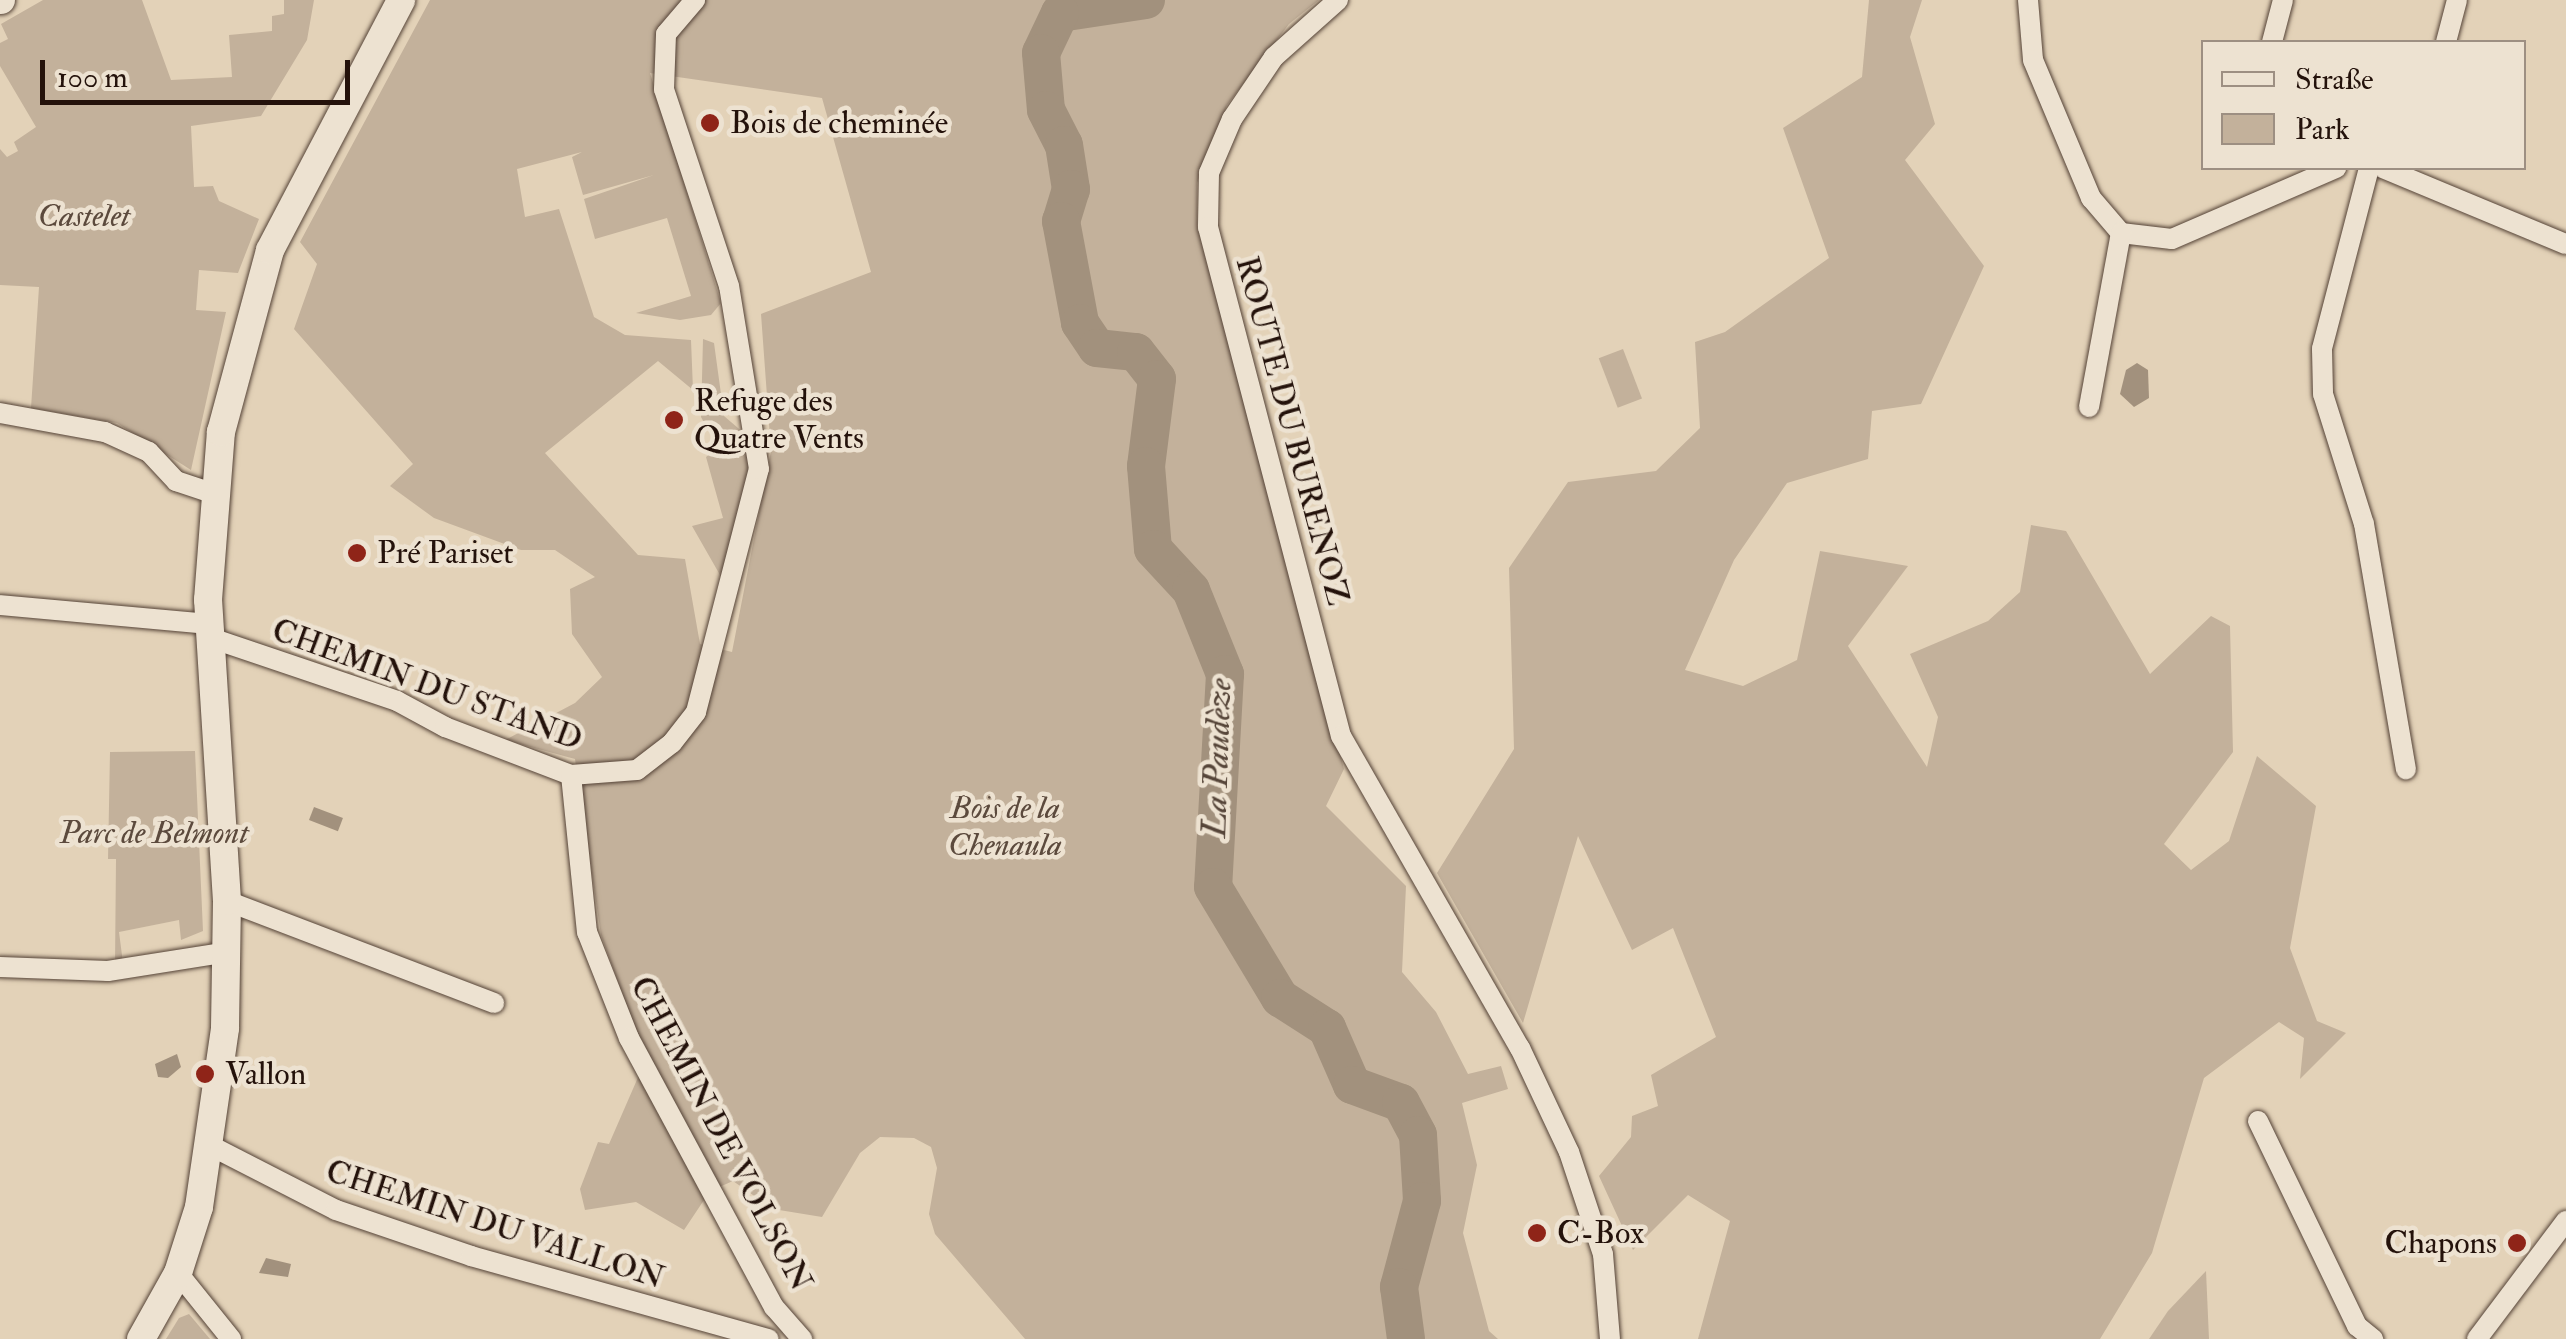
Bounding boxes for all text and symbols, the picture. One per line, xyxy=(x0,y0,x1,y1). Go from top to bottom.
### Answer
scale bar xyxy=(45,40,355,102)
legend xyxy=(2201,40,2526,170)
text: 100 m xyxy=(57,59,128,96)
text: Straße xyxy=(2295,61,2374,98)
place label: Bois de cheminée xyxy=(730,104,948,142)
text: Park xyxy=(2295,111,2350,148)
marker: Bois de cheminée xyxy=(699,112,721,134)
park label: Castelet xyxy=(38,197,130,235)
street label: ROUTE DU BURENOZ xyxy=(1227,252,1357,610)
place label: Refuge des Quatre Vents xyxy=(694,383,864,458)
marker: Refuge des Quatre Vents xyxy=(663,409,685,431)
place label: Pré Pariset xyxy=(377,534,514,572)
marker: Pré Pariset xyxy=(346,542,368,564)
street label: CHEMIN DU STAND xyxy=(267,611,587,759)
water label: La Paudèze xyxy=(1193,678,1241,838)
park label: Bois de la Chenaula xyxy=(948,790,1062,865)
park label: Parc de Belmont xyxy=(59,814,249,852)
street label: CHEMIN DE VOLSON xyxy=(622,970,820,1298)
place label: Vallon xyxy=(225,1055,306,1093)
marker: Vallon xyxy=(194,1063,216,1085)
street label: CHEMIN DU VALLON xyxy=(321,1152,669,1298)
place label: C-Box xyxy=(1557,1214,1644,1252)
marker: C-Box xyxy=(1526,1222,1548,1244)
place label: Chapons xyxy=(2385,1224,2497,1262)
marker: Chapons xyxy=(2506,1232,2528,1254)

